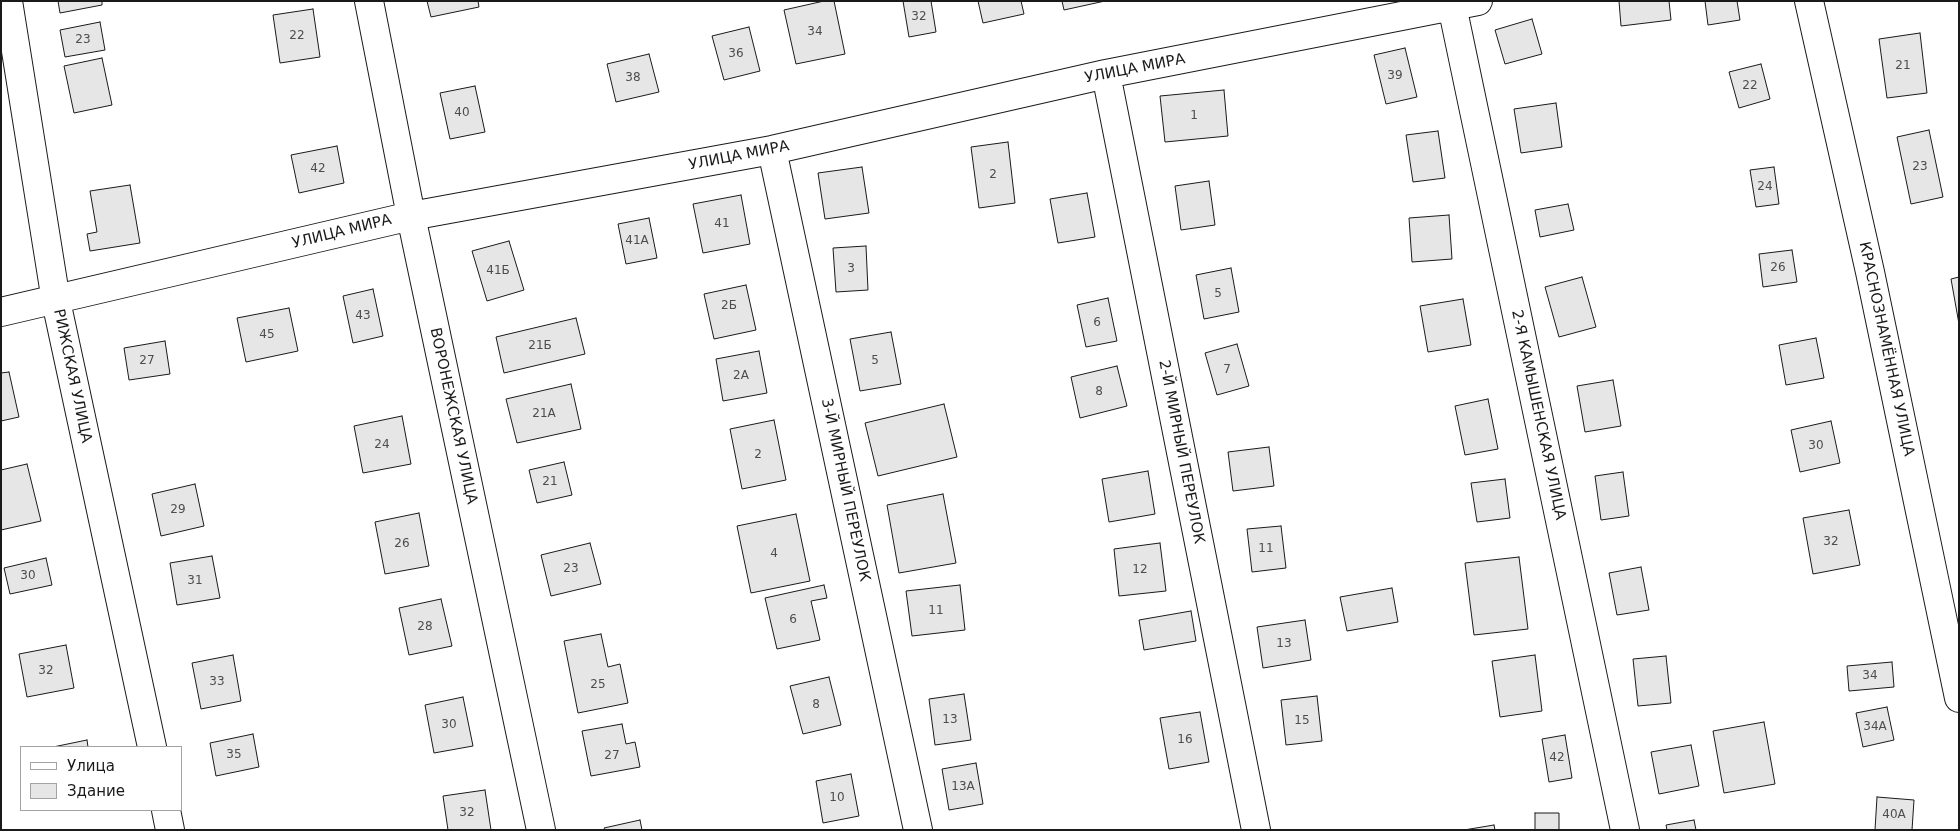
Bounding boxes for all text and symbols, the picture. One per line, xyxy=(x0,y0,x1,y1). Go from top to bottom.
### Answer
house number: 32 xyxy=(911,10,927,24)
house number: 34 xyxy=(807,25,823,39)
house number: 22 xyxy=(289,29,305,43)
house number: 23 xyxy=(75,33,91,47)
house number: 36 xyxy=(728,47,744,61)
street label: УЛИЦА МИРА xyxy=(1083,50,1187,88)
house number: 21 xyxy=(1895,59,1911,73)
house number: 39 xyxy=(1387,69,1403,83)
house number: 38 xyxy=(625,71,641,85)
house number: 22 xyxy=(1742,79,1758,93)
house number: 40 xyxy=(454,106,470,120)
house number: 1 xyxy=(1190,109,1198,123)
street label: УЛИЦА МИРА xyxy=(687,137,791,175)
house number: 23 xyxy=(1912,160,1928,174)
house number: 42 xyxy=(310,162,326,176)
house number: 2 xyxy=(989,168,997,182)
house number: 24 xyxy=(1757,180,1773,194)
street label: УЛИЦА МИРА xyxy=(290,211,394,253)
house number: 41 xyxy=(714,217,730,231)
house number: 41А xyxy=(625,234,649,248)
street label: КРАСНОЗНАМЁННАЯ УЛИЦА xyxy=(1854,240,1918,458)
house number: 26 xyxy=(1770,261,1786,275)
house number: 3 xyxy=(847,262,855,276)
house number: 41Б xyxy=(486,264,510,278)
house number: 5 xyxy=(1214,287,1222,301)
house number: 2Б xyxy=(721,299,737,313)
street label: РИЖСКАЯ УЛИЦА xyxy=(49,307,95,445)
street label: 2-Я КАМЫШЕНСКАЯ УЛИЦА xyxy=(1507,308,1569,522)
house number: 43 xyxy=(355,309,371,323)
house number: 6 xyxy=(1093,316,1101,330)
street label: ВОРОНЕЖСКАЯ УЛИЦА xyxy=(425,326,481,506)
house number: 45 xyxy=(259,328,275,342)
house number: 21Б xyxy=(528,339,552,353)
house number: 27 xyxy=(139,354,155,368)
house number: 5 xyxy=(871,354,879,368)
street label: 2-Й МИРНЫЙ ПЕРЕУЛОК xyxy=(1154,359,1208,545)
house number: 7 xyxy=(1223,363,1231,377)
house number: 2А xyxy=(733,369,749,383)
house number: 8 xyxy=(1095,385,1103,399)
street label: 3-Й МИРНЫЙ ПЕРЕУЛОК xyxy=(817,397,873,583)
house number: 21А xyxy=(532,407,556,421)
house number: 24 xyxy=(374,438,390,452)
house number: 30 xyxy=(1808,439,1824,453)
house number: 2 xyxy=(754,448,762,462)
house number: 21 xyxy=(542,475,558,489)
house number: 29 xyxy=(170,503,186,517)
house number: 32 xyxy=(1823,535,1839,549)
house number: 26 xyxy=(394,537,410,551)
house number: 11 xyxy=(1258,542,1274,556)
house number: 4 xyxy=(770,547,778,561)
house number: 23 xyxy=(563,562,579,576)
house number: 12 xyxy=(1132,563,1148,577)
house number: 30 xyxy=(20,569,36,583)
house number: 31 xyxy=(187,574,203,588)
house number: 11 xyxy=(928,604,944,618)
house number: 6 xyxy=(789,613,797,627)
house number: 28 xyxy=(417,620,433,634)
house number: 13 xyxy=(1276,637,1292,651)
house number: 32 xyxy=(38,664,54,678)
house number: 34 xyxy=(1862,669,1878,683)
house number: 33 xyxy=(209,675,225,689)
house number: 25 xyxy=(590,678,606,692)
house number: 8 xyxy=(812,698,820,712)
house number: 13 xyxy=(942,713,958,727)
house number: 15 xyxy=(1294,714,1310,728)
house number: 30 xyxy=(441,718,457,732)
house number: 34А xyxy=(1863,720,1887,734)
house number: 16 xyxy=(1177,733,1193,747)
legend xyxy=(20,746,182,811)
house number: 35 xyxy=(226,748,242,762)
house number: 27 xyxy=(604,749,620,763)
house number: 42 xyxy=(1549,751,1565,765)
text: Улица xyxy=(67,757,115,775)
house number: 13А xyxy=(951,780,975,794)
text: Здание xyxy=(67,782,125,800)
house number: 10 xyxy=(829,791,845,805)
house number: 32 xyxy=(459,806,475,820)
house number: 40А xyxy=(1882,808,1906,822)

